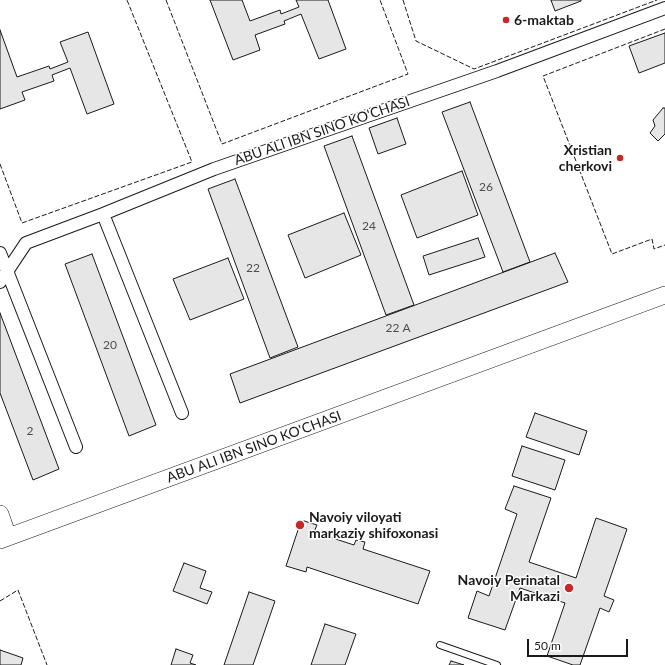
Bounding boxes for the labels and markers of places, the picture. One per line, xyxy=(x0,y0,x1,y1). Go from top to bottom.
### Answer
place label: 6-maktab xyxy=(514,12,574,28)
marker: 6-maktab xyxy=(501,15,511,25)
place label: Xristian cherkovi xyxy=(559,142,612,174)
marker: Xristian cherkovi xyxy=(615,153,625,163)
place label: Navoiy viloyati markaziy shifoxonasi xyxy=(309,509,438,542)
marker: Navoiy viloyati markaziy shifoxonasi xyxy=(294,519,306,531)
place label: Navoiy Perinatal Markazi xyxy=(458,572,560,604)
marker: Navoiy Perinatal Markazi xyxy=(563,582,575,594)

